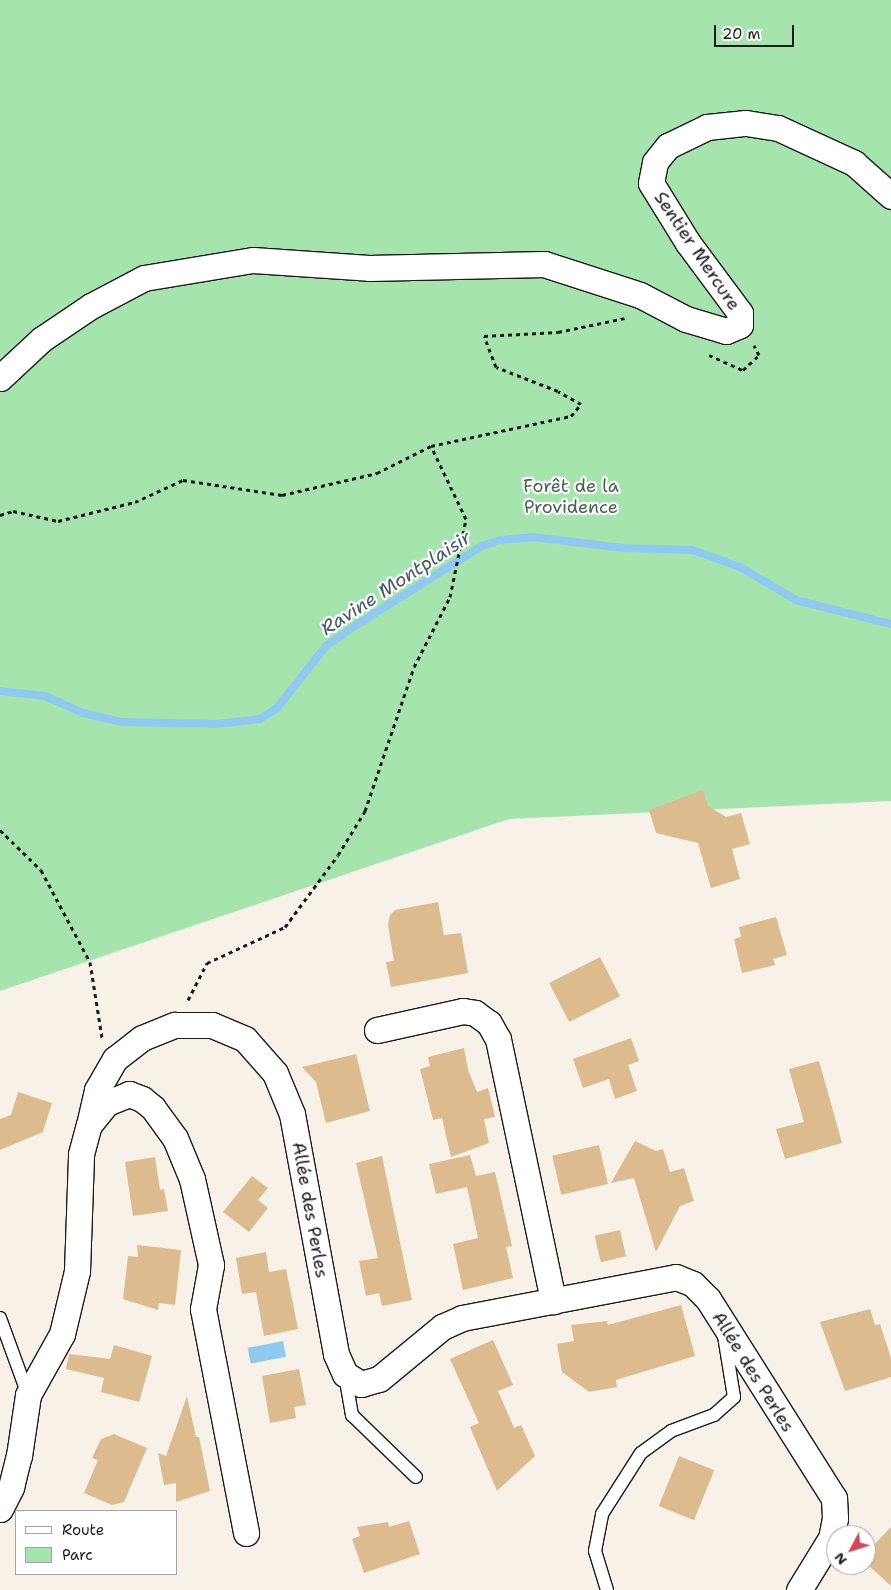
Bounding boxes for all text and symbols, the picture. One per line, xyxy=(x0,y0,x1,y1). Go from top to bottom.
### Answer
scale bar xyxy=(716,15,796,47)
text: 20 m xyxy=(722,24,761,44)
street label: Sentier Mercure xyxy=(649,188,745,314)
park label: Forêt de la Providence xyxy=(523,476,619,518)
water label: Ravine Montplaisir xyxy=(316,526,476,640)
street label: Allée des Perles xyxy=(287,1140,333,1280)
street label: Allée des Perles xyxy=(707,1308,799,1436)
legend xyxy=(15,1510,178,1575)
text: Route xyxy=(62,1520,104,1540)
north arrow xyxy=(826,1525,876,1575)
text: Parc xyxy=(62,1545,93,1565)
text: N xyxy=(830,1549,851,1569)

